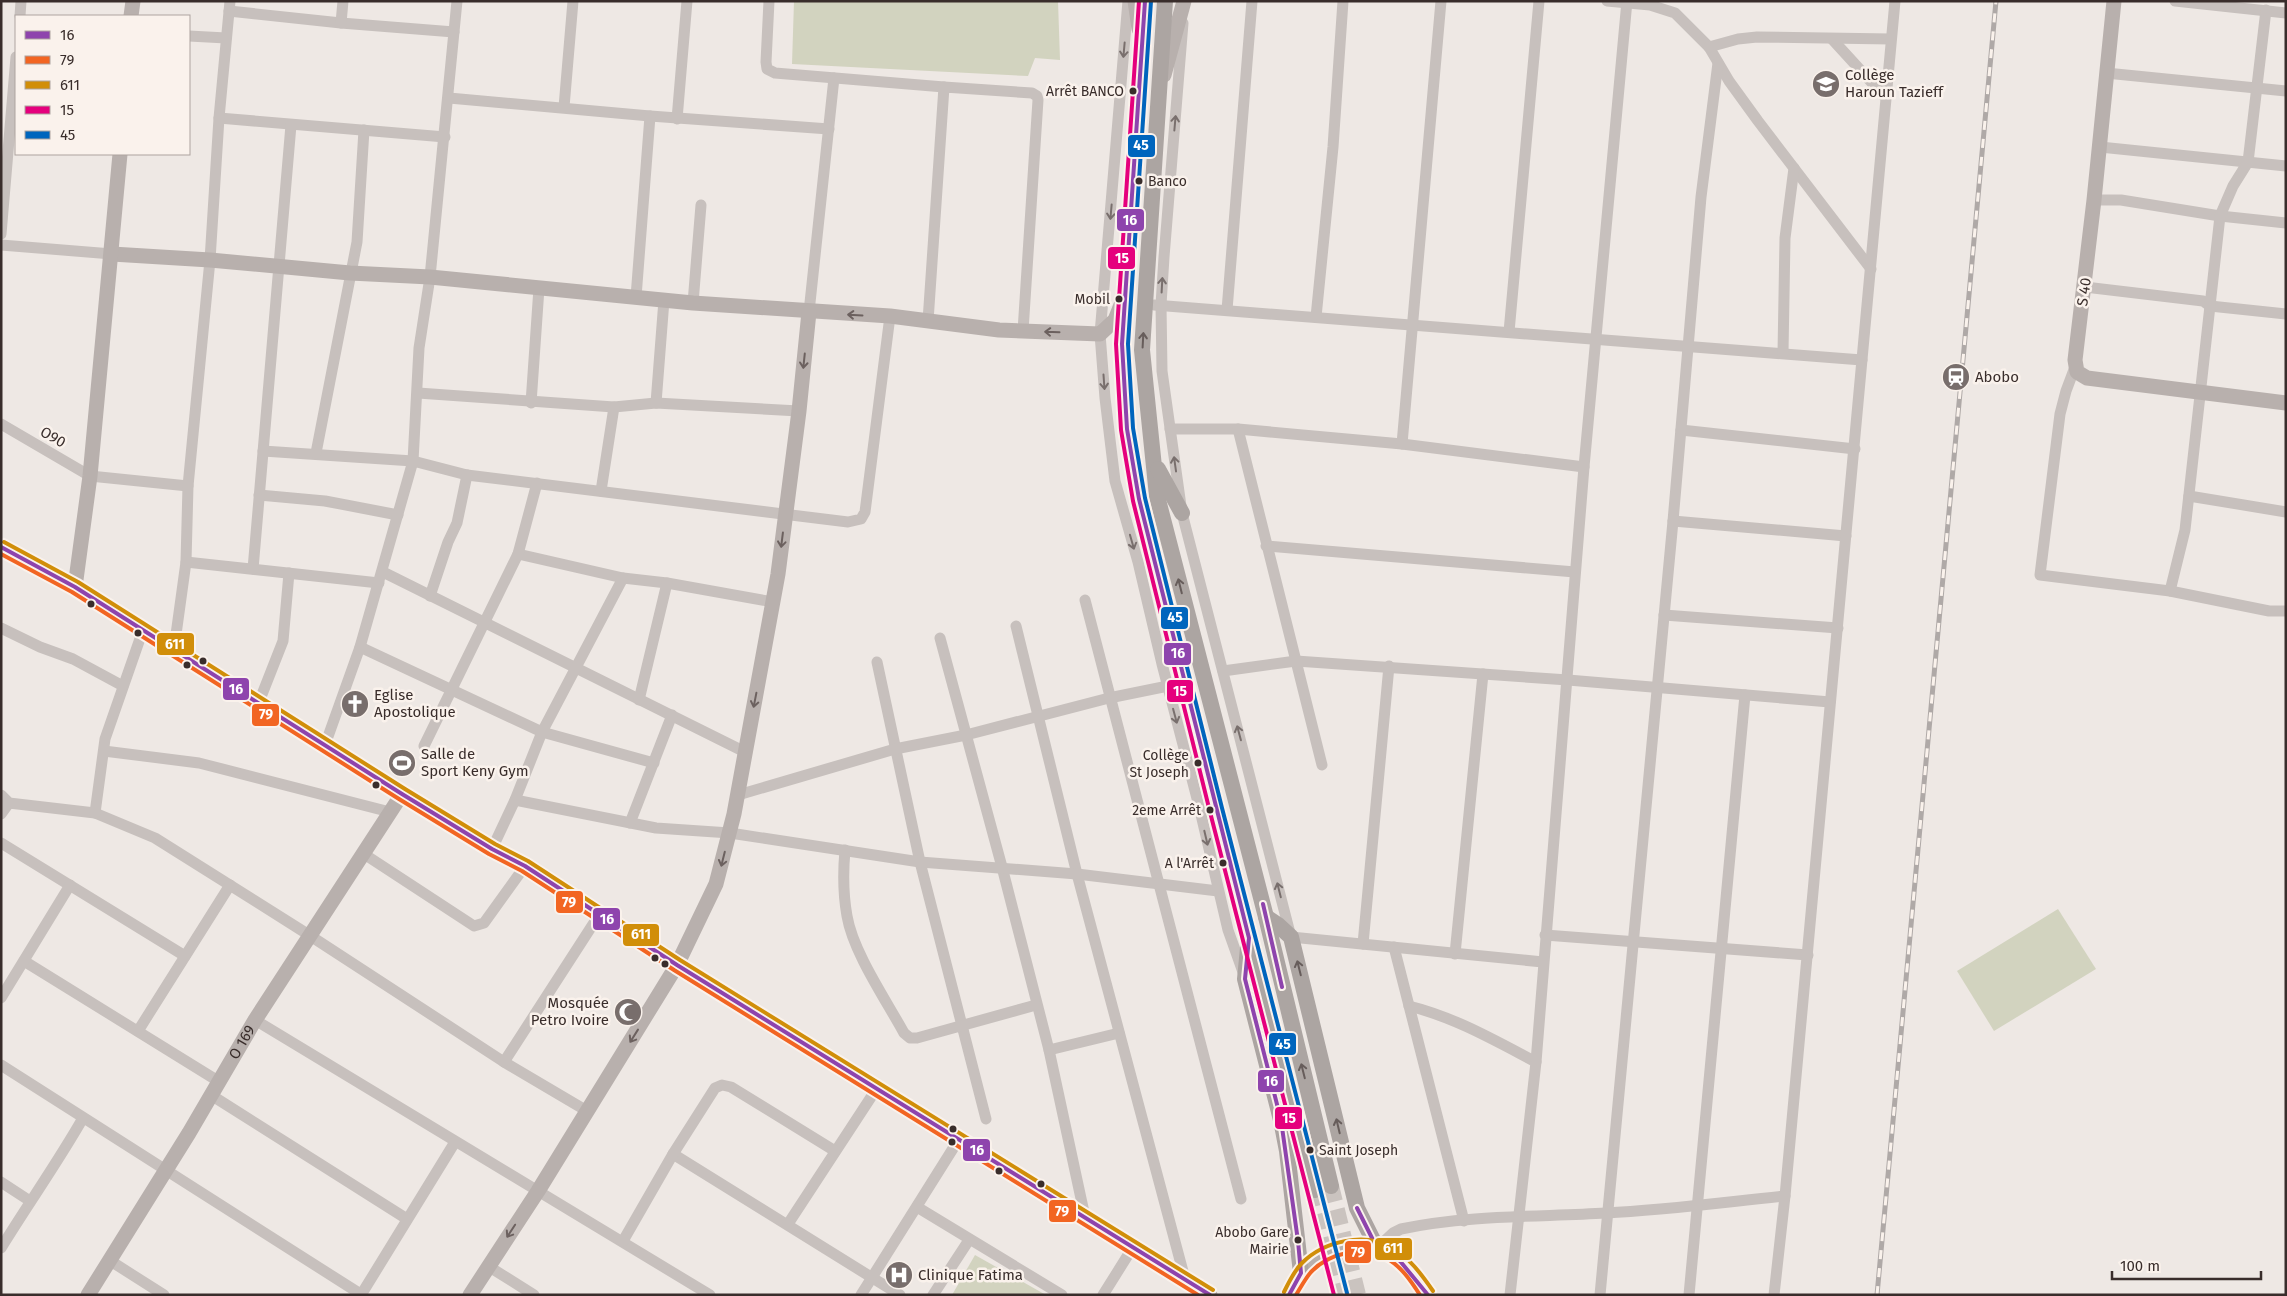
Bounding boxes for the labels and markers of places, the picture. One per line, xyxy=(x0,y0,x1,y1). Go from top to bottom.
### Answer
place label: Collège Haroun Tazieff xyxy=(1845,66,1944,101)
school or university icon: Collège Haroun Tazieff xyxy=(1811,69,1841,99)
place label: Arrêt BANCO xyxy=(1046,83,1124,100)
marker: Arrêt BANCO xyxy=(1128,86,1138,96)
place label: Banco xyxy=(1148,173,1187,190)
marker: Banco xyxy=(1134,176,1144,186)
place label: Mobil xyxy=(1075,291,1110,308)
marker: Mobil xyxy=(1114,294,1124,304)
station icon: Abobo xyxy=(1941,362,1971,392)
place label: Abobo xyxy=(1975,368,2019,386)
unlabelled marker xyxy=(86,599,96,609)
unlabelled marker xyxy=(133,628,143,638)
unlabelled marker xyxy=(198,656,208,666)
unlabelled marker xyxy=(182,660,192,670)
place label: Eglise Apostolique xyxy=(374,686,456,721)
church icon: Eglise Apostolique xyxy=(340,689,370,719)
place label: Salle de Sport Keny Gym xyxy=(421,745,529,780)
place label: Collège St Joseph xyxy=(1129,747,1189,781)
sports icon: Salle de Sport Keny Gym xyxy=(387,748,417,778)
marker: Collège St Joseph xyxy=(1193,758,1203,768)
unlabelled marker xyxy=(371,780,381,790)
place label: 2eme Arrêt xyxy=(1132,802,1202,819)
marker: 2eme Arrêt xyxy=(1205,805,1215,815)
place label: A l'Arrêt xyxy=(1165,855,1215,872)
marker: A l'Arrêt xyxy=(1218,858,1228,868)
unlabelled marker xyxy=(650,953,660,963)
unlabelled marker xyxy=(660,959,670,969)
place label: Mosquée Petro Ivoire xyxy=(531,994,609,1029)
mosque icon: Mosquée Petro Ivoire xyxy=(613,997,643,1027)
unlabelled marker xyxy=(948,1124,958,1134)
unlabelled marker xyxy=(947,1137,957,1147)
place label: Saint Joseph xyxy=(1319,1142,1398,1159)
marker: Saint Joseph xyxy=(1305,1145,1315,1155)
unlabelled marker xyxy=(994,1166,1004,1176)
unlabelled marker xyxy=(1036,1179,1046,1189)
place label: Abobo Gare Mairie xyxy=(1215,1224,1289,1258)
marker: Abobo Gare Mairie xyxy=(1293,1235,1303,1245)
hospital icon: Clinique Fatima xyxy=(884,1260,914,1290)
place label: Clinique Fatima xyxy=(918,1266,1023,1284)

